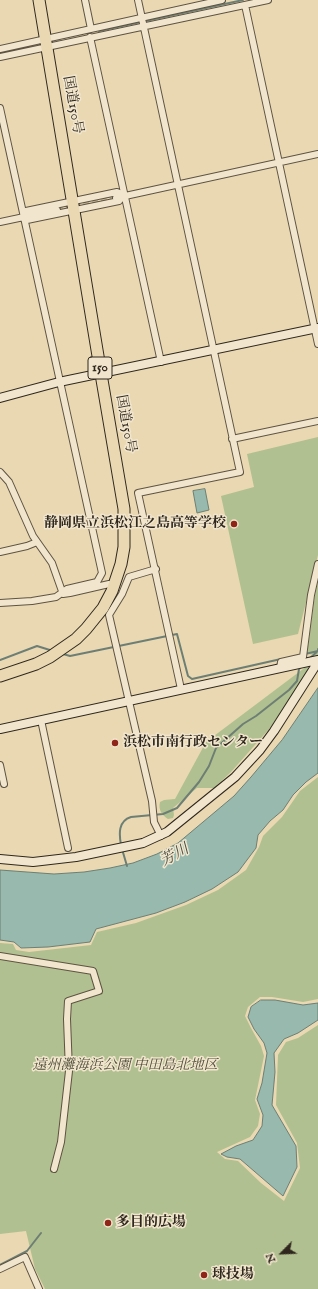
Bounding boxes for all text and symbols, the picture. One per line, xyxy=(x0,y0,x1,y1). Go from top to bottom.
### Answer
street label: 国道150号 xyxy=(59,74,85,136)
road number: 150 xyxy=(88,357,112,379)
street label: 国道150号 xyxy=(112,393,138,455)
place label: 静岡県立浜松江之島高等学校 xyxy=(44,516,226,532)
marker: 静岡県立浜松江之島高等学校 xyxy=(229,519,239,529)
place label: 浜松市南行政センター xyxy=(123,735,263,751)
marker: 浜松市南行政センター xyxy=(110,738,120,748)
water label: 芳川 xyxy=(158,841,192,871)
park label: 遠州灘海浜公園 中田島北地区 xyxy=(33,1058,217,1074)
place label: 多目的広場 xyxy=(116,1215,186,1231)
marker: 多目的広場 xyxy=(103,1218,113,1228)
north arrow xyxy=(262,1233,302,1273)
text: N xyxy=(263,1251,279,1265)
place label: 球技場 xyxy=(212,1267,254,1283)
marker: 球技場 xyxy=(199,1270,209,1280)

